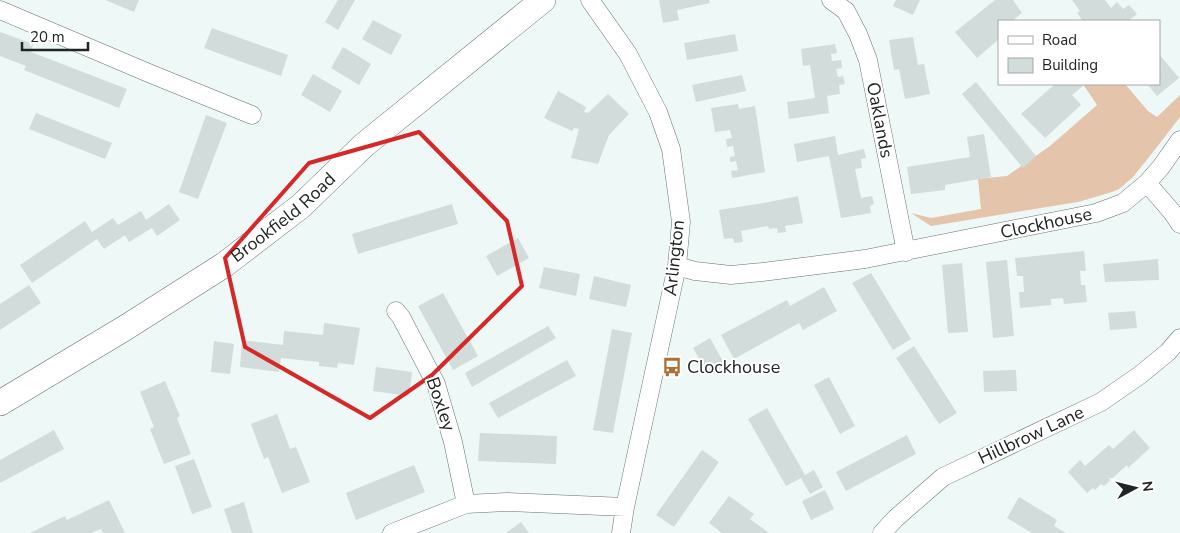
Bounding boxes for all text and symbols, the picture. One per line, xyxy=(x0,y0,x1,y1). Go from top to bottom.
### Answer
scale bar xyxy=(22,20,89,52)
legend xyxy=(998,20,1160,85)
text: 20 m xyxy=(30,27,65,47)
text: Road xyxy=(1042,30,1077,50)
text: Building xyxy=(1042,55,1098,75)
street label: Oaklands xyxy=(861,80,899,160)
street label: Brookfield Road xyxy=(226,167,341,268)
street label: Clockhouse xyxy=(998,202,1094,244)
street label: Arlington xyxy=(658,219,690,297)
place label: Clockhouse xyxy=(687,355,780,379)
bus stop icon: Clockhouse xyxy=(661,356,683,378)
street label: Boxley xyxy=(421,374,462,435)
street label: Hillbrow Lane xyxy=(974,400,1088,470)
north arrow xyxy=(1110,463,1160,513)
text: N xyxy=(1137,480,1157,493)

